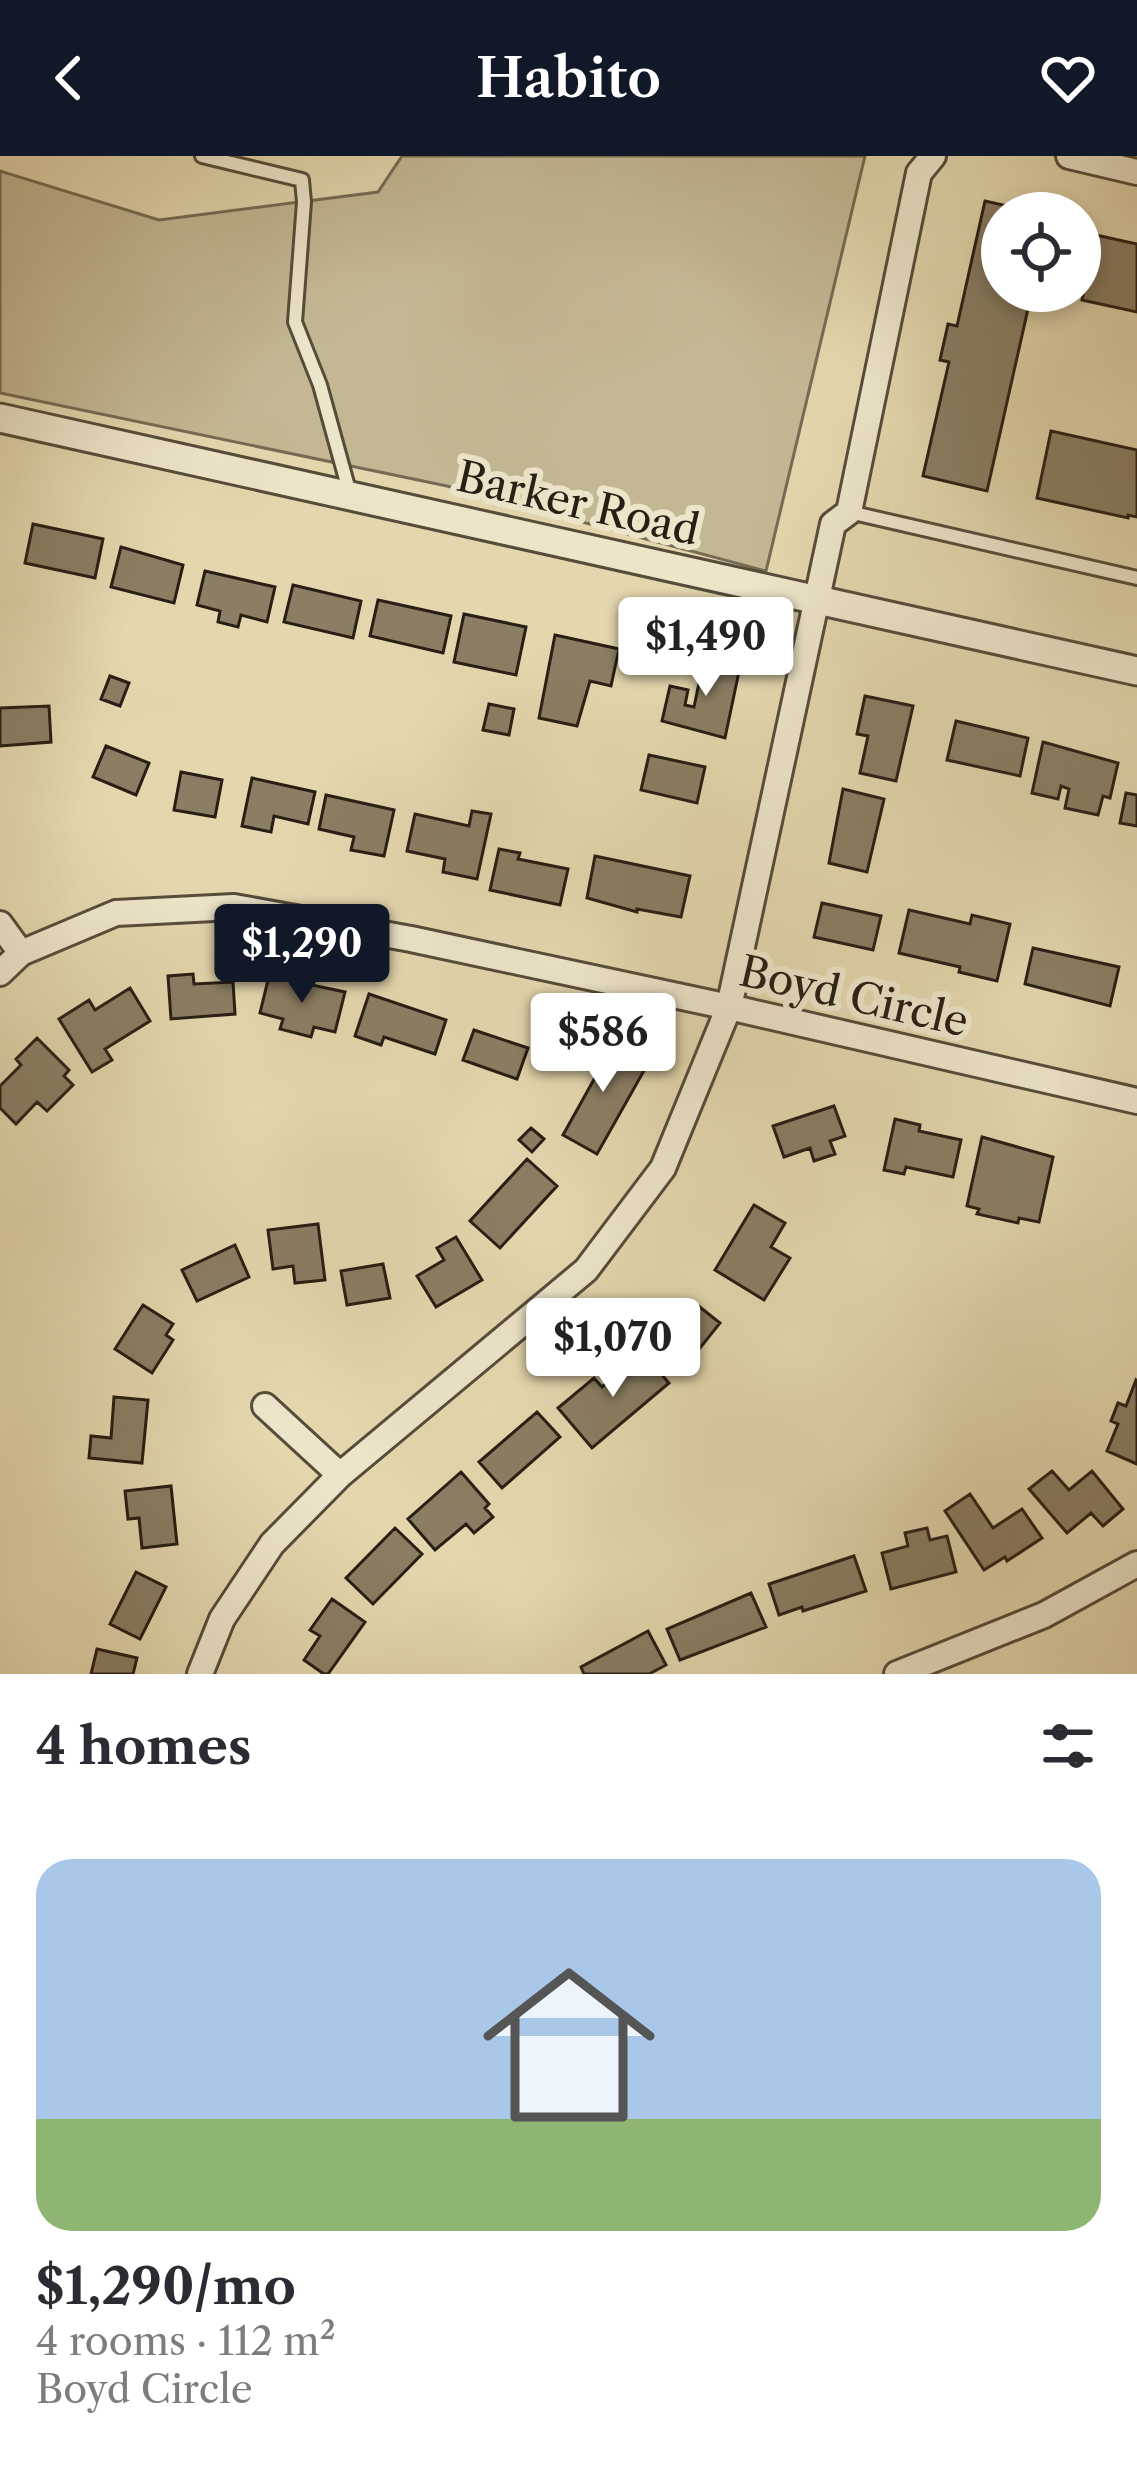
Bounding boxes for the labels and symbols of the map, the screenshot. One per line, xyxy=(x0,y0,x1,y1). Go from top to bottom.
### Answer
street label: Barker Road xyxy=(452,450,704,556)
pin: $1,490 xyxy=(608,597,804,699)
pin: $1,290 xyxy=(204,904,400,1006)
street label: Boyd Circle xyxy=(735,944,973,1048)
pin: $586 xyxy=(532,993,674,1095)
pin: $1,070 xyxy=(515,1298,711,1400)

